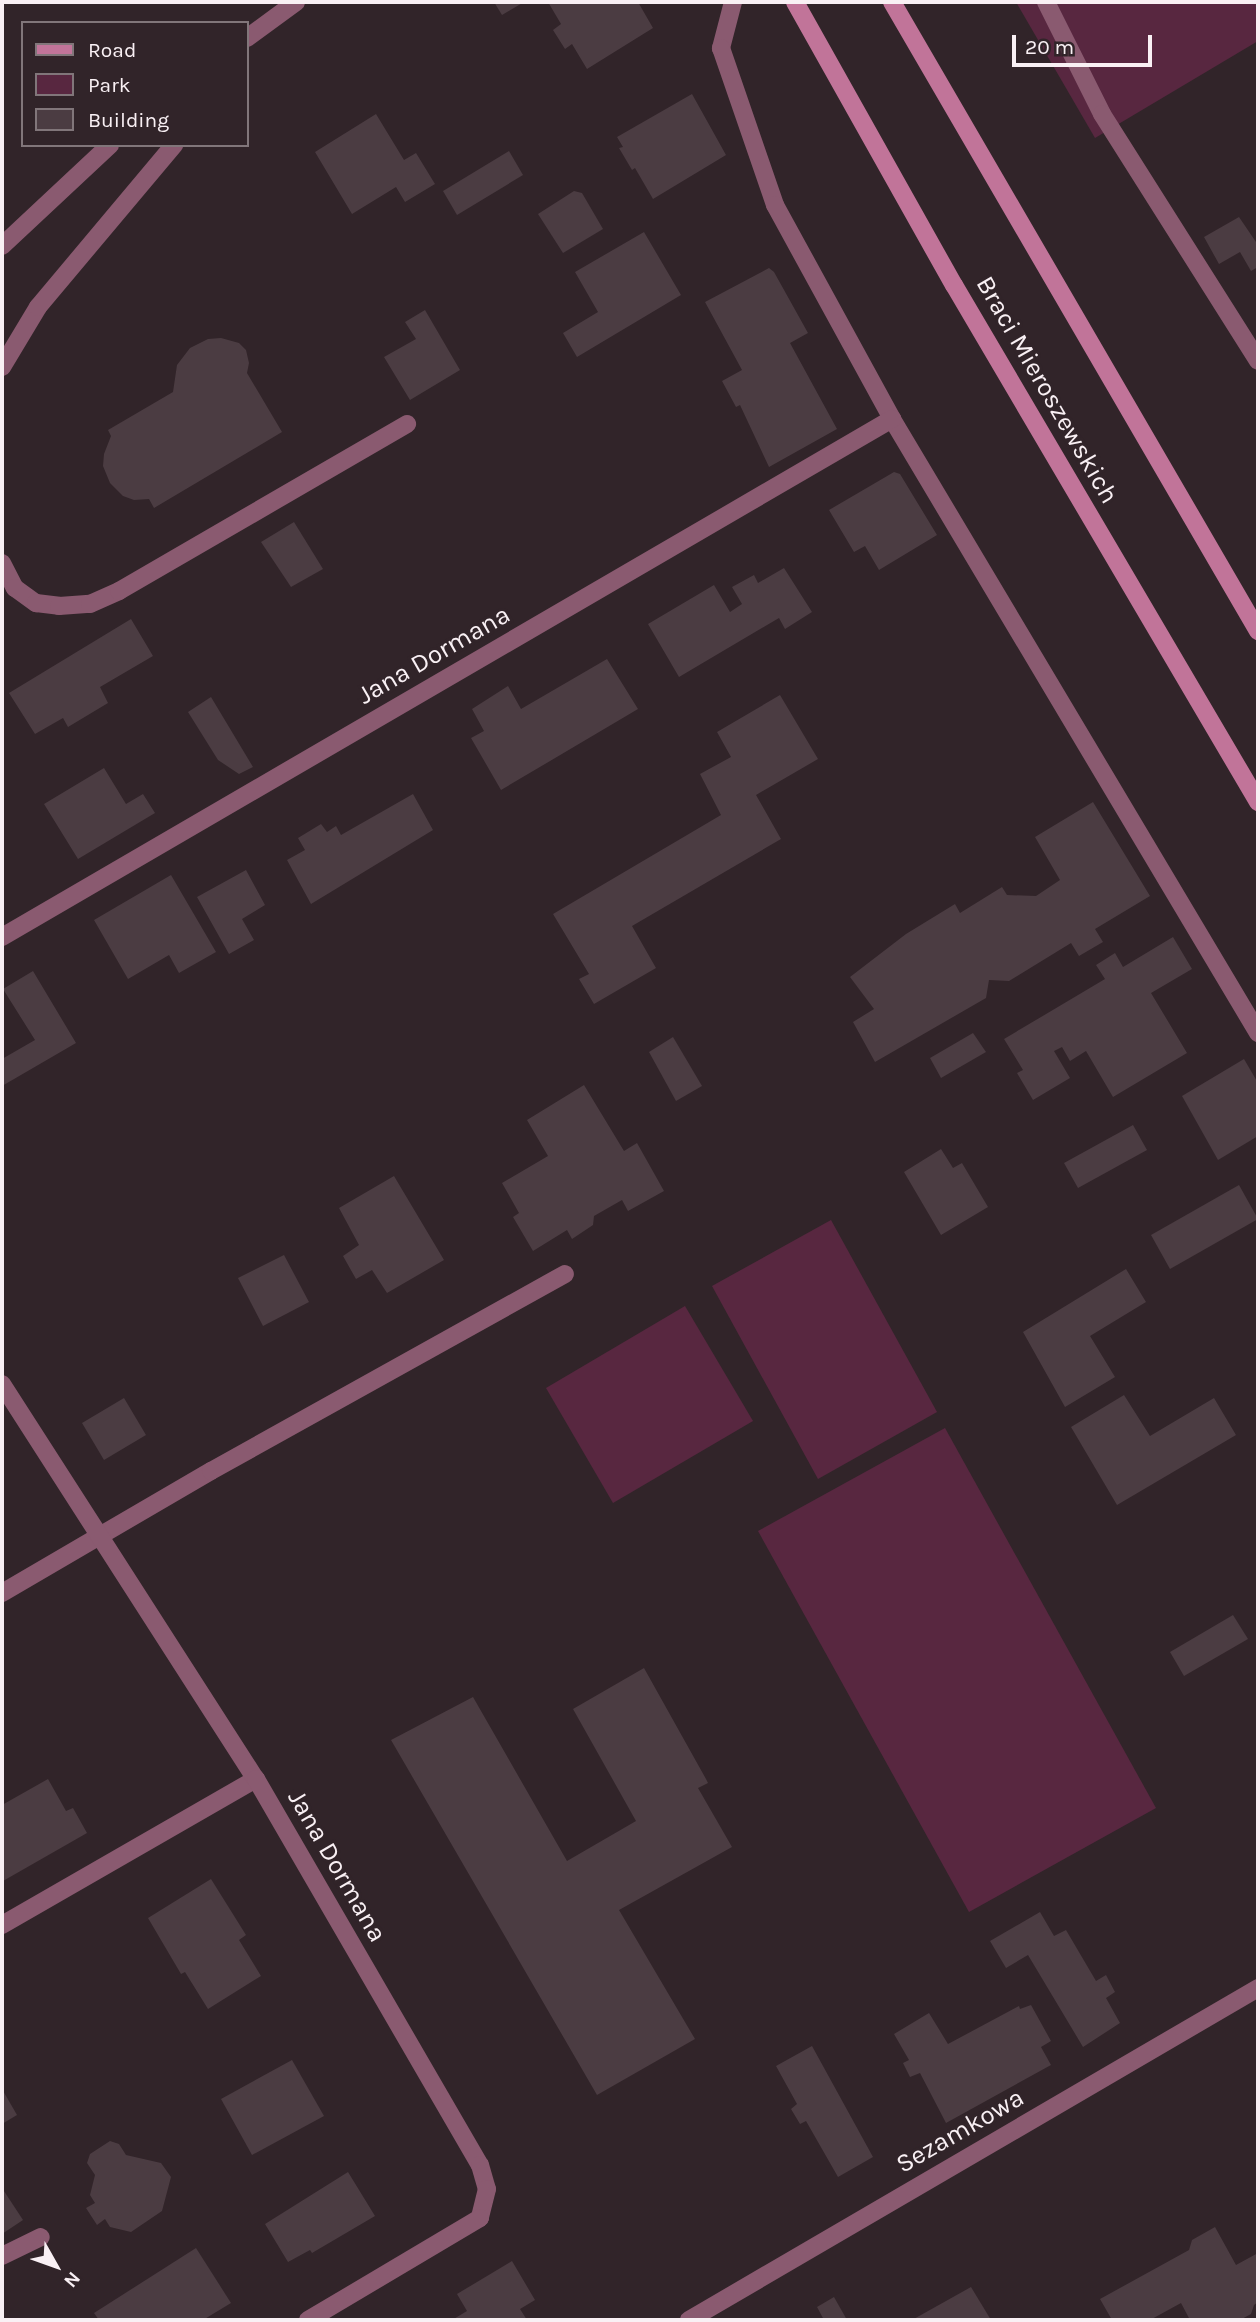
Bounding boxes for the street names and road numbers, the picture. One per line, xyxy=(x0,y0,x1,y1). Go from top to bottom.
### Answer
street label: Braci Mieroszewskich xyxy=(969,271,1125,509)
street label: Jana Dormana xyxy=(352,599,516,711)
street label: Jana Dormana xyxy=(281,1784,393,1948)
street label: Sezamkowa xyxy=(891,2082,1029,2180)

